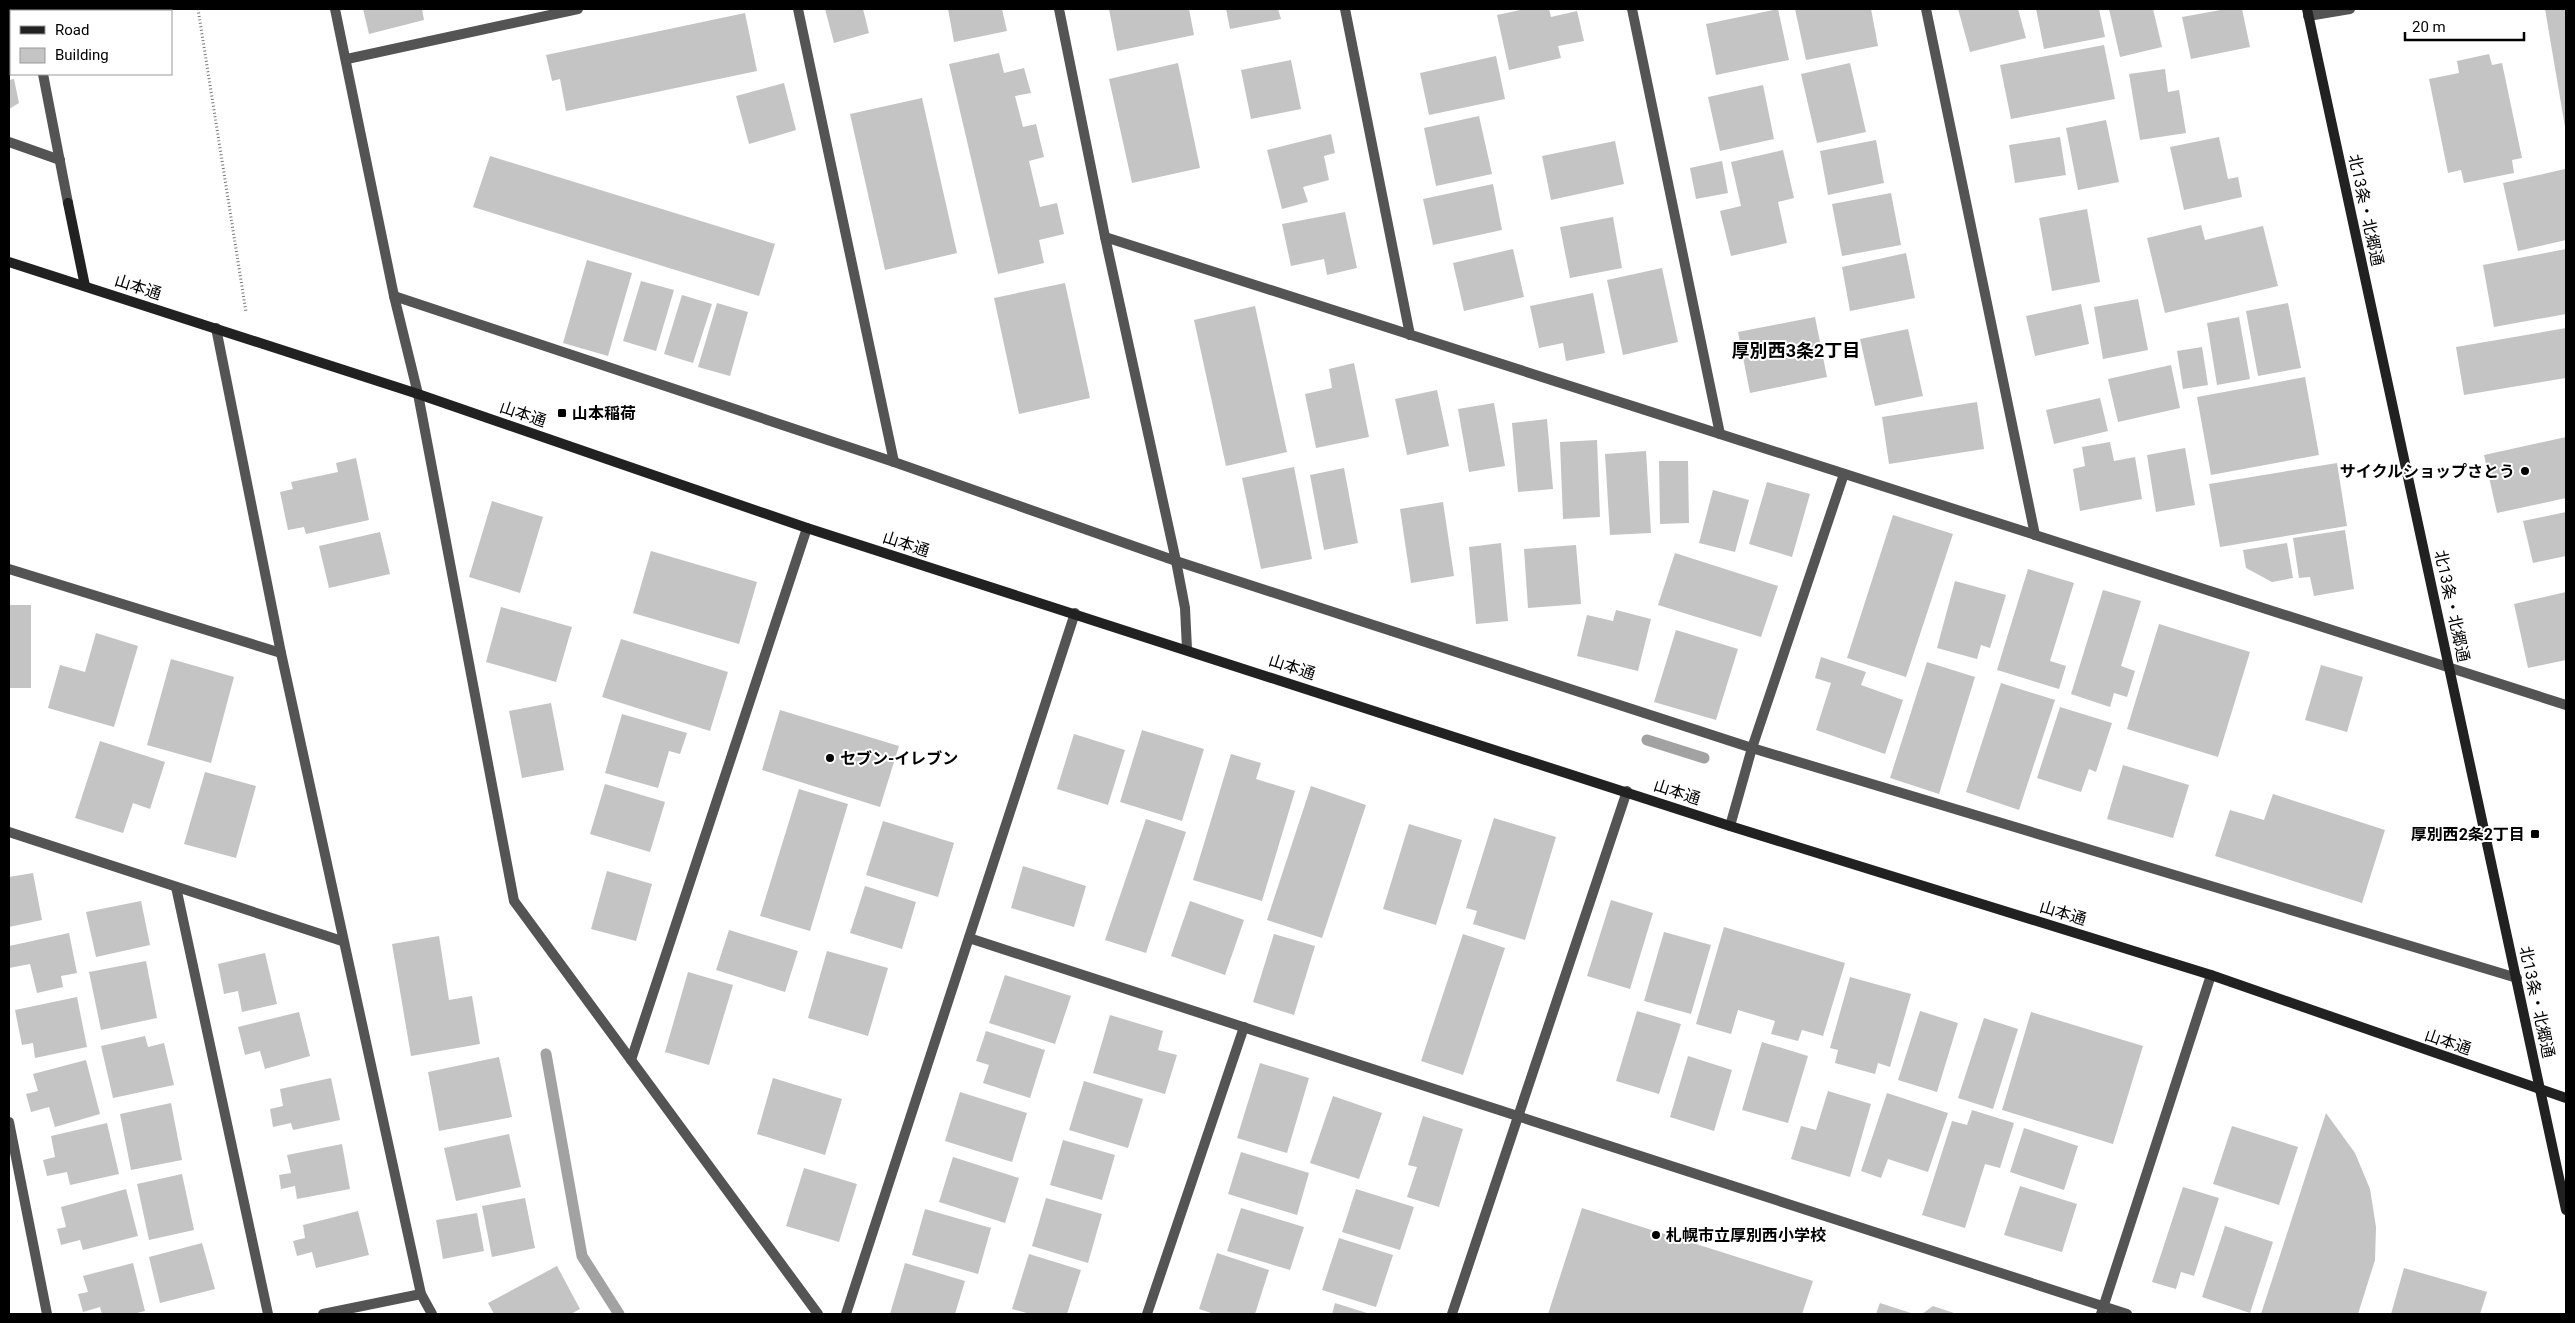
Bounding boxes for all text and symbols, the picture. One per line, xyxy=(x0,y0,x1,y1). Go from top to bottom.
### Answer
legend xyxy=(10,10,172,75)
scale bar xyxy=(2405,10,2524,42)
text: 20 m xyxy=(2412,18,2446,36)
text: Road xyxy=(55,21,89,39)
text: Building xyxy=(55,46,109,64)
street label: 北13条・北郷通 xyxy=(2345,152,2387,268)
street label: 山本通 xyxy=(112,271,164,303)
district label: 厚別西3条2丁目 xyxy=(1732,340,1860,361)
street label: 山本通 xyxy=(497,397,549,431)
place label: 山本稲荷 xyxy=(572,404,636,423)
marker: 山本稲荷 xyxy=(556,407,568,419)
place label: サイクルショップさとう xyxy=(2340,462,2515,481)
marker: サイクルショップさとう xyxy=(2519,465,2531,477)
street label: 山本通 xyxy=(880,528,932,560)
street label: 北13条・北郷通 xyxy=(2431,548,2473,664)
street label: 山本通 xyxy=(1266,651,1318,683)
place label: セブン-イレブン xyxy=(840,749,958,768)
marker: セブン-イレブン xyxy=(824,752,836,764)
street label: 山本通 xyxy=(1651,776,1703,808)
place label: 厚別西2条2丁目 xyxy=(2411,825,2525,844)
marker: 厚別西2条2丁目 xyxy=(2529,828,2541,840)
street label: 山本通 xyxy=(2037,897,2089,929)
street label: 北13条・北郷通 xyxy=(2516,944,2558,1060)
street label: 山本通 xyxy=(2422,1025,2474,1059)
place label: 札幌市立厚別西小学校 xyxy=(1666,1226,1826,1245)
marker: 札幌市立厚別西小学校 xyxy=(1650,1229,1662,1241)

